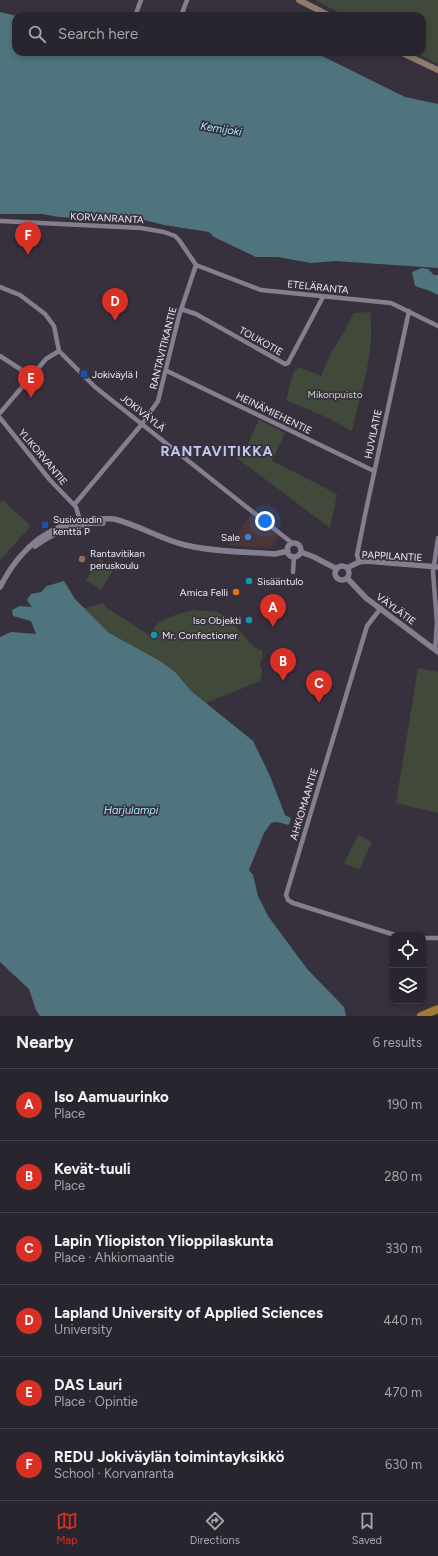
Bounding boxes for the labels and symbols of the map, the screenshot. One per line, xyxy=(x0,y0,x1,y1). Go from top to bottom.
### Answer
water label: Kemijoki xyxy=(199,119,243,139)
street label: KORVANRANTA xyxy=(70,210,144,226)
pin: F xyxy=(15,222,41,255)
street label: ETELÄRANTA xyxy=(287,277,350,297)
pin: D xyxy=(102,288,128,321)
street label: RANTAVITIKANTIE xyxy=(146,305,180,391)
street label: TOUKOTIE xyxy=(237,324,285,358)
pin: E xyxy=(18,365,44,398)
place label: Jokiväylä I xyxy=(92,368,138,381)
marker: Jokiväylä I xyxy=(79,369,89,379)
park label: Mikonpuisto xyxy=(308,388,363,401)
street label: HEINÄMIEHENTIE xyxy=(234,389,314,437)
street label: JOKIVÄYLÄ xyxy=(118,391,168,435)
street label: HUVILATIE xyxy=(361,408,385,460)
street label: YLIKORVANTIE xyxy=(16,426,70,488)
district label: RANTAVITIKKA xyxy=(160,443,274,460)
your location xyxy=(255,511,275,531)
place label: Susivoudin kenttä P xyxy=(53,513,102,538)
marker: Susivoudin kenttä P xyxy=(40,520,50,530)
place label: Sale xyxy=(221,531,241,544)
marker: Sale xyxy=(243,532,253,542)
place label: Rantavitikan peruskoulu xyxy=(90,547,145,572)
street label: PAPPILANTIE xyxy=(361,548,423,564)
marker: Rantavitikan peruskoulu xyxy=(77,554,87,564)
place label: Sisääntulo xyxy=(257,575,303,588)
marker: Sisääntulo xyxy=(244,576,254,586)
place label: Amica Felli xyxy=(180,586,228,599)
marker: Amica Felli xyxy=(231,587,241,597)
street label: VÄYLÄTIE xyxy=(374,590,418,628)
pin: A xyxy=(260,594,286,627)
place label: Iso Objekti xyxy=(193,614,241,627)
marker: Iso Objekti xyxy=(244,615,254,625)
place label: Mr. Confectioner xyxy=(162,629,238,642)
marker: Mr. Confectioner xyxy=(149,630,159,640)
pin: B xyxy=(270,648,296,681)
pin: C xyxy=(306,670,332,703)
street label: AHKIOMAANTIE xyxy=(287,766,321,842)
water label: Harjulampi xyxy=(104,804,159,817)

